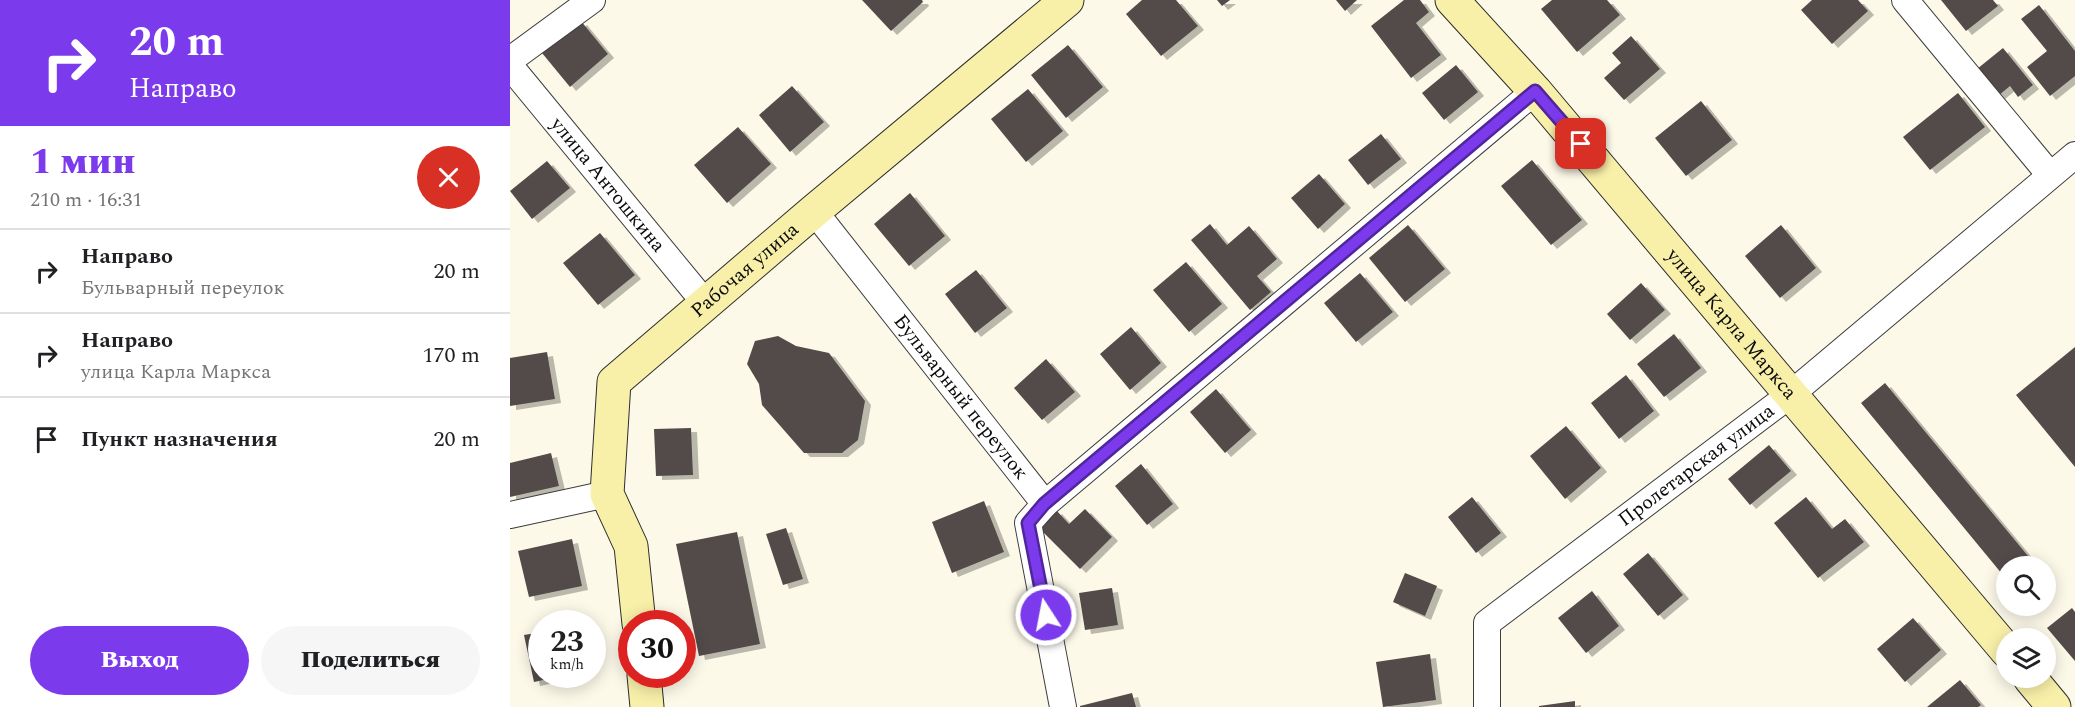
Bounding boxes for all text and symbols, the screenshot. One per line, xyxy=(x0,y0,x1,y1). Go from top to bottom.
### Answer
text: 20 m xyxy=(129,11,224,74)
icon: right xyxy=(30,24,108,102)
text: Направо xyxy=(129,68,237,110)
street label: улица Антошкина xyxy=(542,110,673,259)
pin xyxy=(1555,118,1606,169)
icon: arrive xyxy=(1564,127,1597,160)
text: 1 мин xyxy=(30,135,135,190)
button: close xyxy=(417,146,480,209)
text: 210 m · 16:31 xyxy=(30,185,142,215)
street label: Рабочая улица xyxy=(684,215,806,325)
text: Направо xyxy=(81,240,173,273)
street label: улица Карла Маркса xyxy=(1658,241,1804,407)
icon: right xyxy=(30,255,63,288)
text: 20 m xyxy=(434,255,480,288)
text: Бульварный переулок xyxy=(81,273,285,303)
street label: Бульварный переулок xyxy=(886,308,1036,486)
text: Направо xyxy=(81,324,173,357)
icon: right xyxy=(30,339,63,372)
text: 170 m xyxy=(423,339,480,372)
text: улица Карла Маркса xyxy=(81,357,271,387)
street label: Пролетарская улица xyxy=(1612,396,1781,534)
icon: arrive xyxy=(30,423,63,456)
text: Пункт назначения xyxy=(81,423,278,456)
text: 20 m xyxy=(434,423,480,456)
map controls xyxy=(1996,556,2056,688)
button: search xyxy=(1996,556,2056,616)
position arrow xyxy=(1014,583,1078,647)
speed limit sign: 30 xyxy=(618,610,696,688)
text: 23 xyxy=(550,619,584,665)
button: Выход xyxy=(30,626,249,695)
button: Поделиться xyxy=(261,626,480,695)
button: layers xyxy=(1996,628,2056,688)
text: km/h xyxy=(550,653,584,676)

